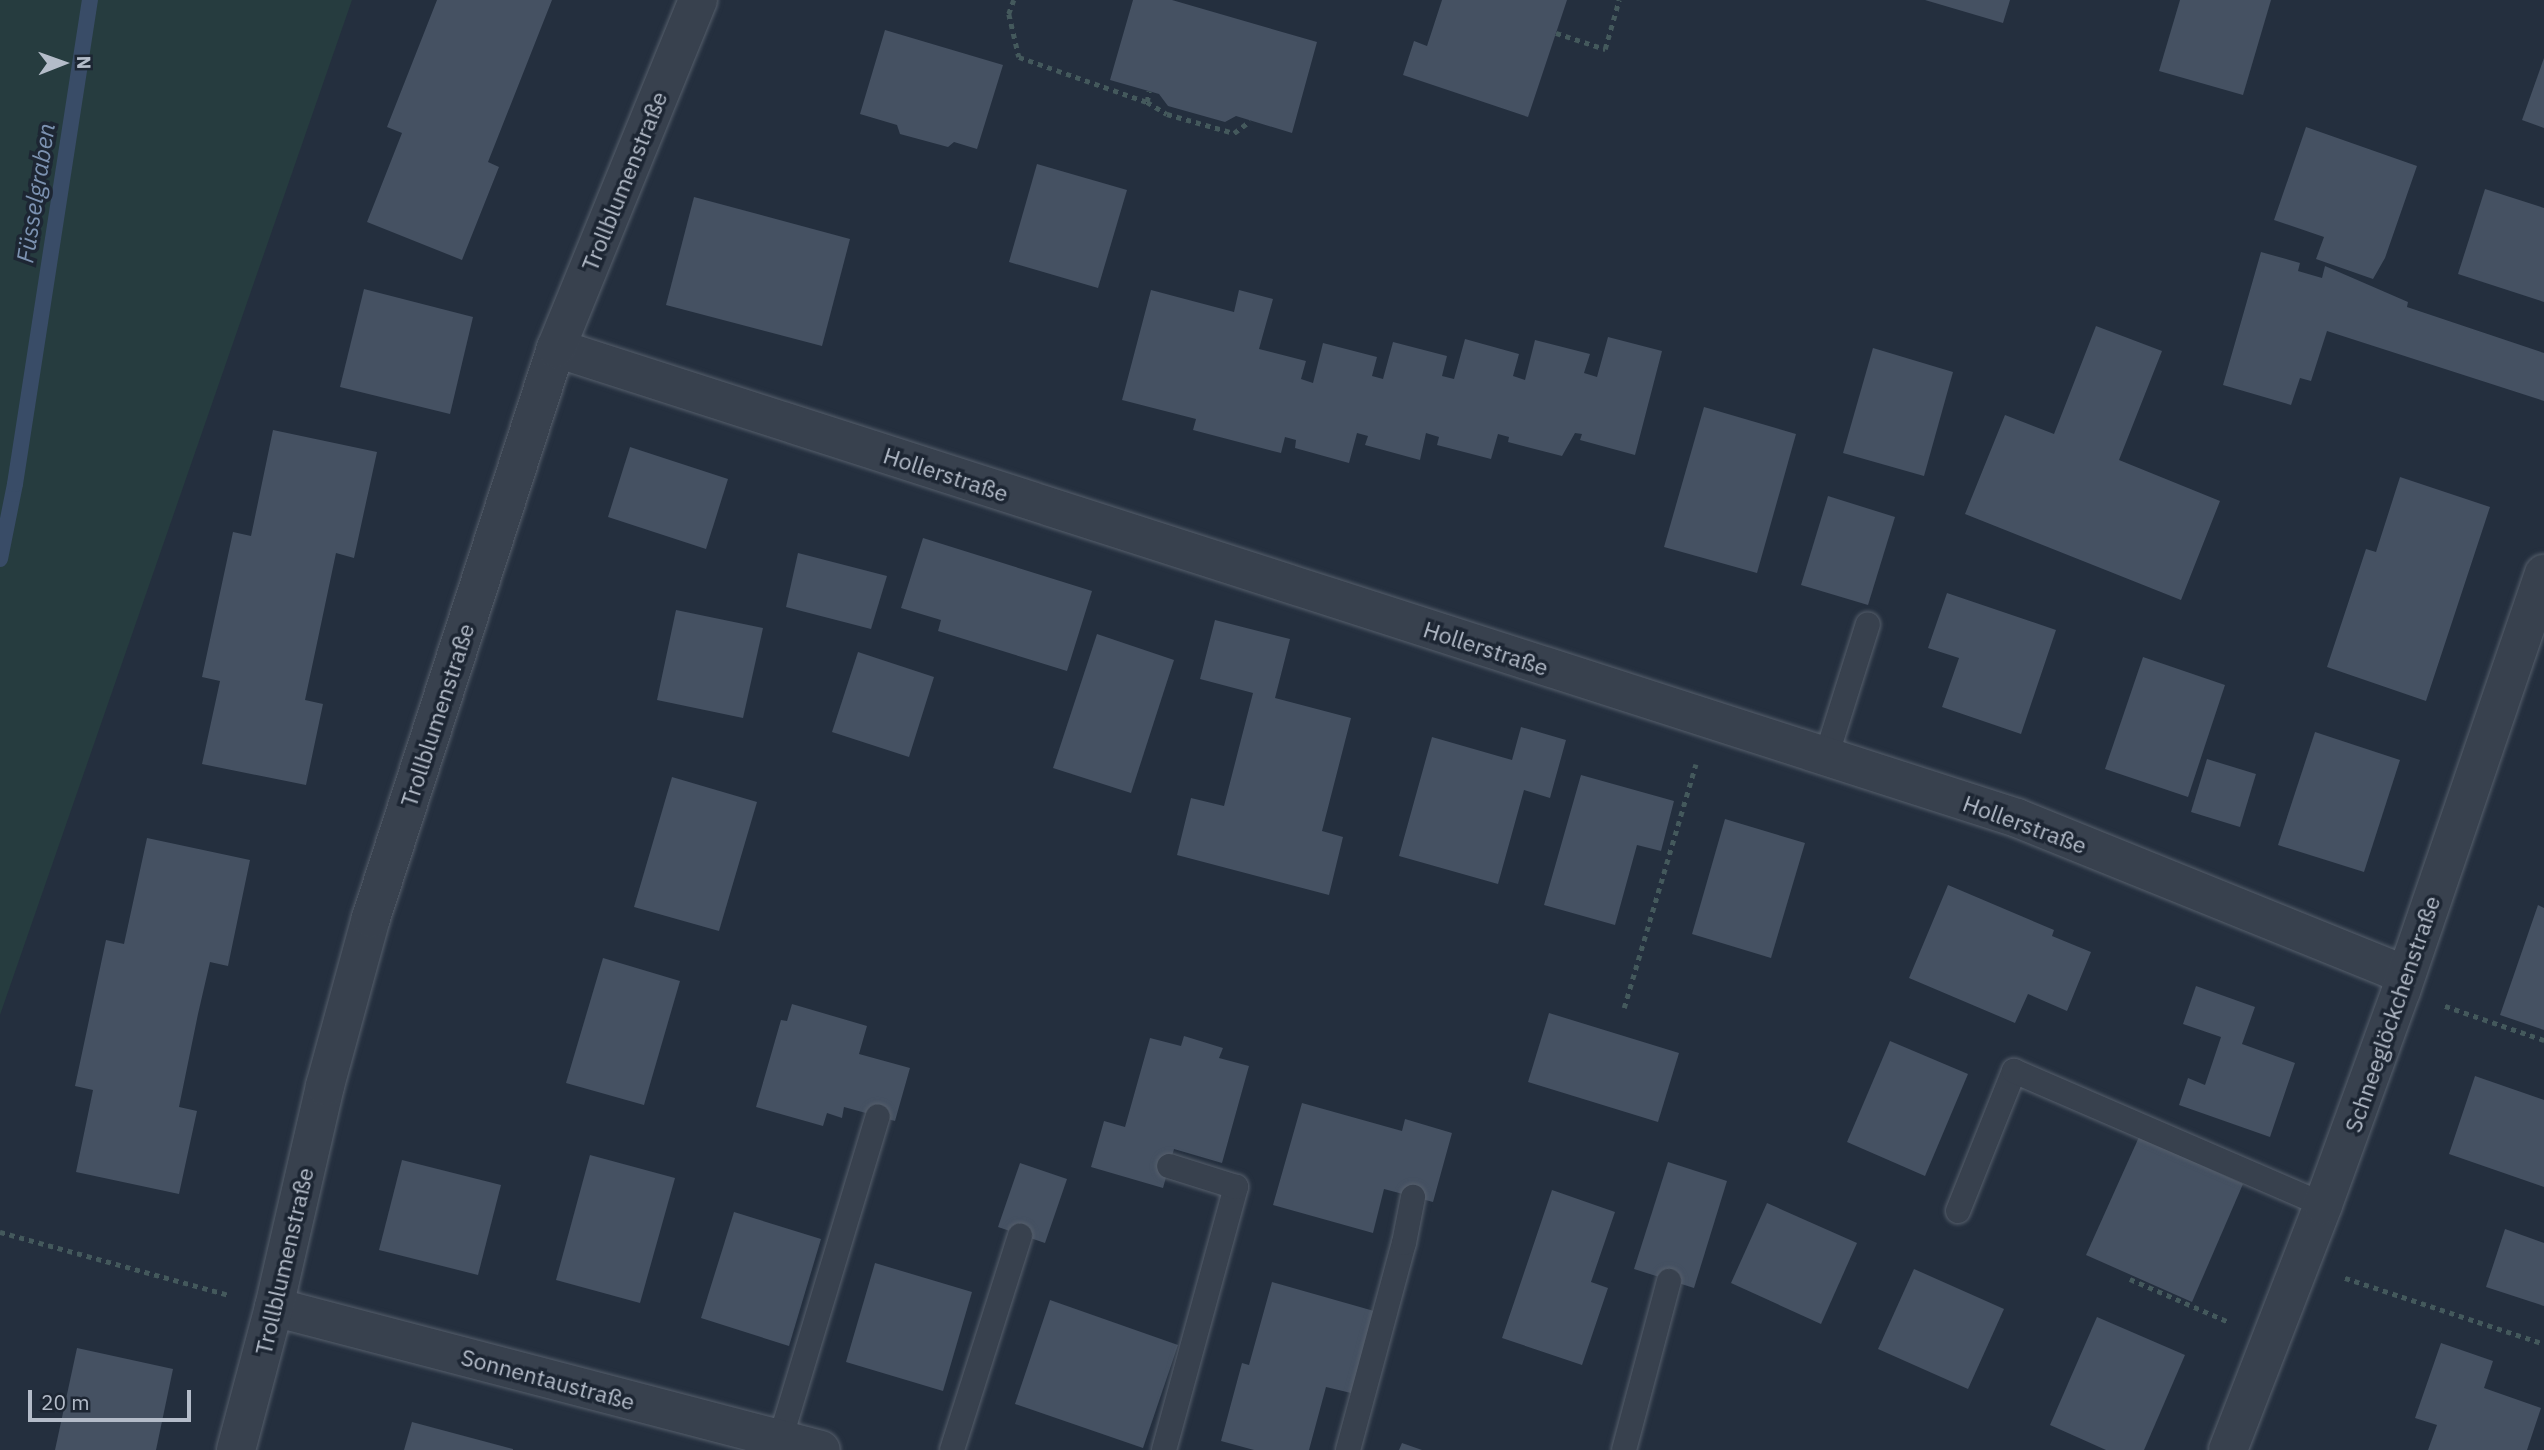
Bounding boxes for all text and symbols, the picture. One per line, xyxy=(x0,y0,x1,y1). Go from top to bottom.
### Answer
north arrow xyxy=(28,28,98,98)
text: N xyxy=(72,56,96,70)
street label: Trollblumenstraße xyxy=(575,87,673,275)
water label: Füsselgraben xyxy=(11,121,61,265)
street label: Hollerstraße xyxy=(880,441,1012,507)
street label: Hollerstraße xyxy=(1420,615,1552,681)
street label: Trollblumenstraße xyxy=(394,620,480,810)
street label: Hollerstraße xyxy=(1959,789,2091,859)
street label: Schneeglöckchenstraße xyxy=(2339,892,2445,1136)
street label: Trollblumenstraße xyxy=(249,1165,319,1357)
street label: Sonnentaustraße xyxy=(458,1343,638,1415)
scale bar xyxy=(32,1376,194,1420)
text: 20 m xyxy=(41,1388,90,1416)

